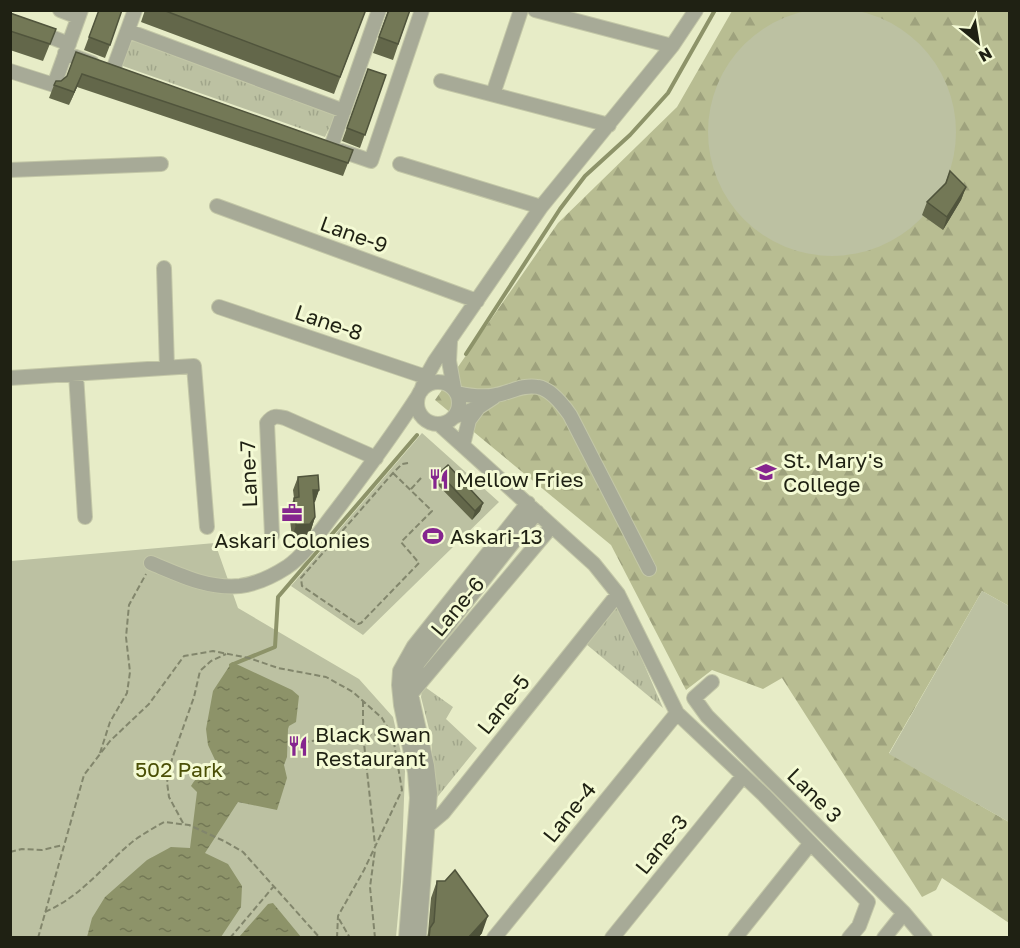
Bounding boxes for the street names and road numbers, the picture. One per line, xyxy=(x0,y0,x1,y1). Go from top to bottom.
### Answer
street label: Lane-9 xyxy=(317,210,391,258)
street label: Lane-8 xyxy=(292,298,366,346)
street label: Lane-7 xyxy=(234,440,262,508)
street label: Lane-6 xyxy=(425,571,489,641)
street label: Lane-5 xyxy=(471,669,535,739)
street label: Lane 3 xyxy=(782,762,848,828)
street label: Lane-4 xyxy=(537,777,601,847)
street label: Lane-3 xyxy=(629,809,693,879)

